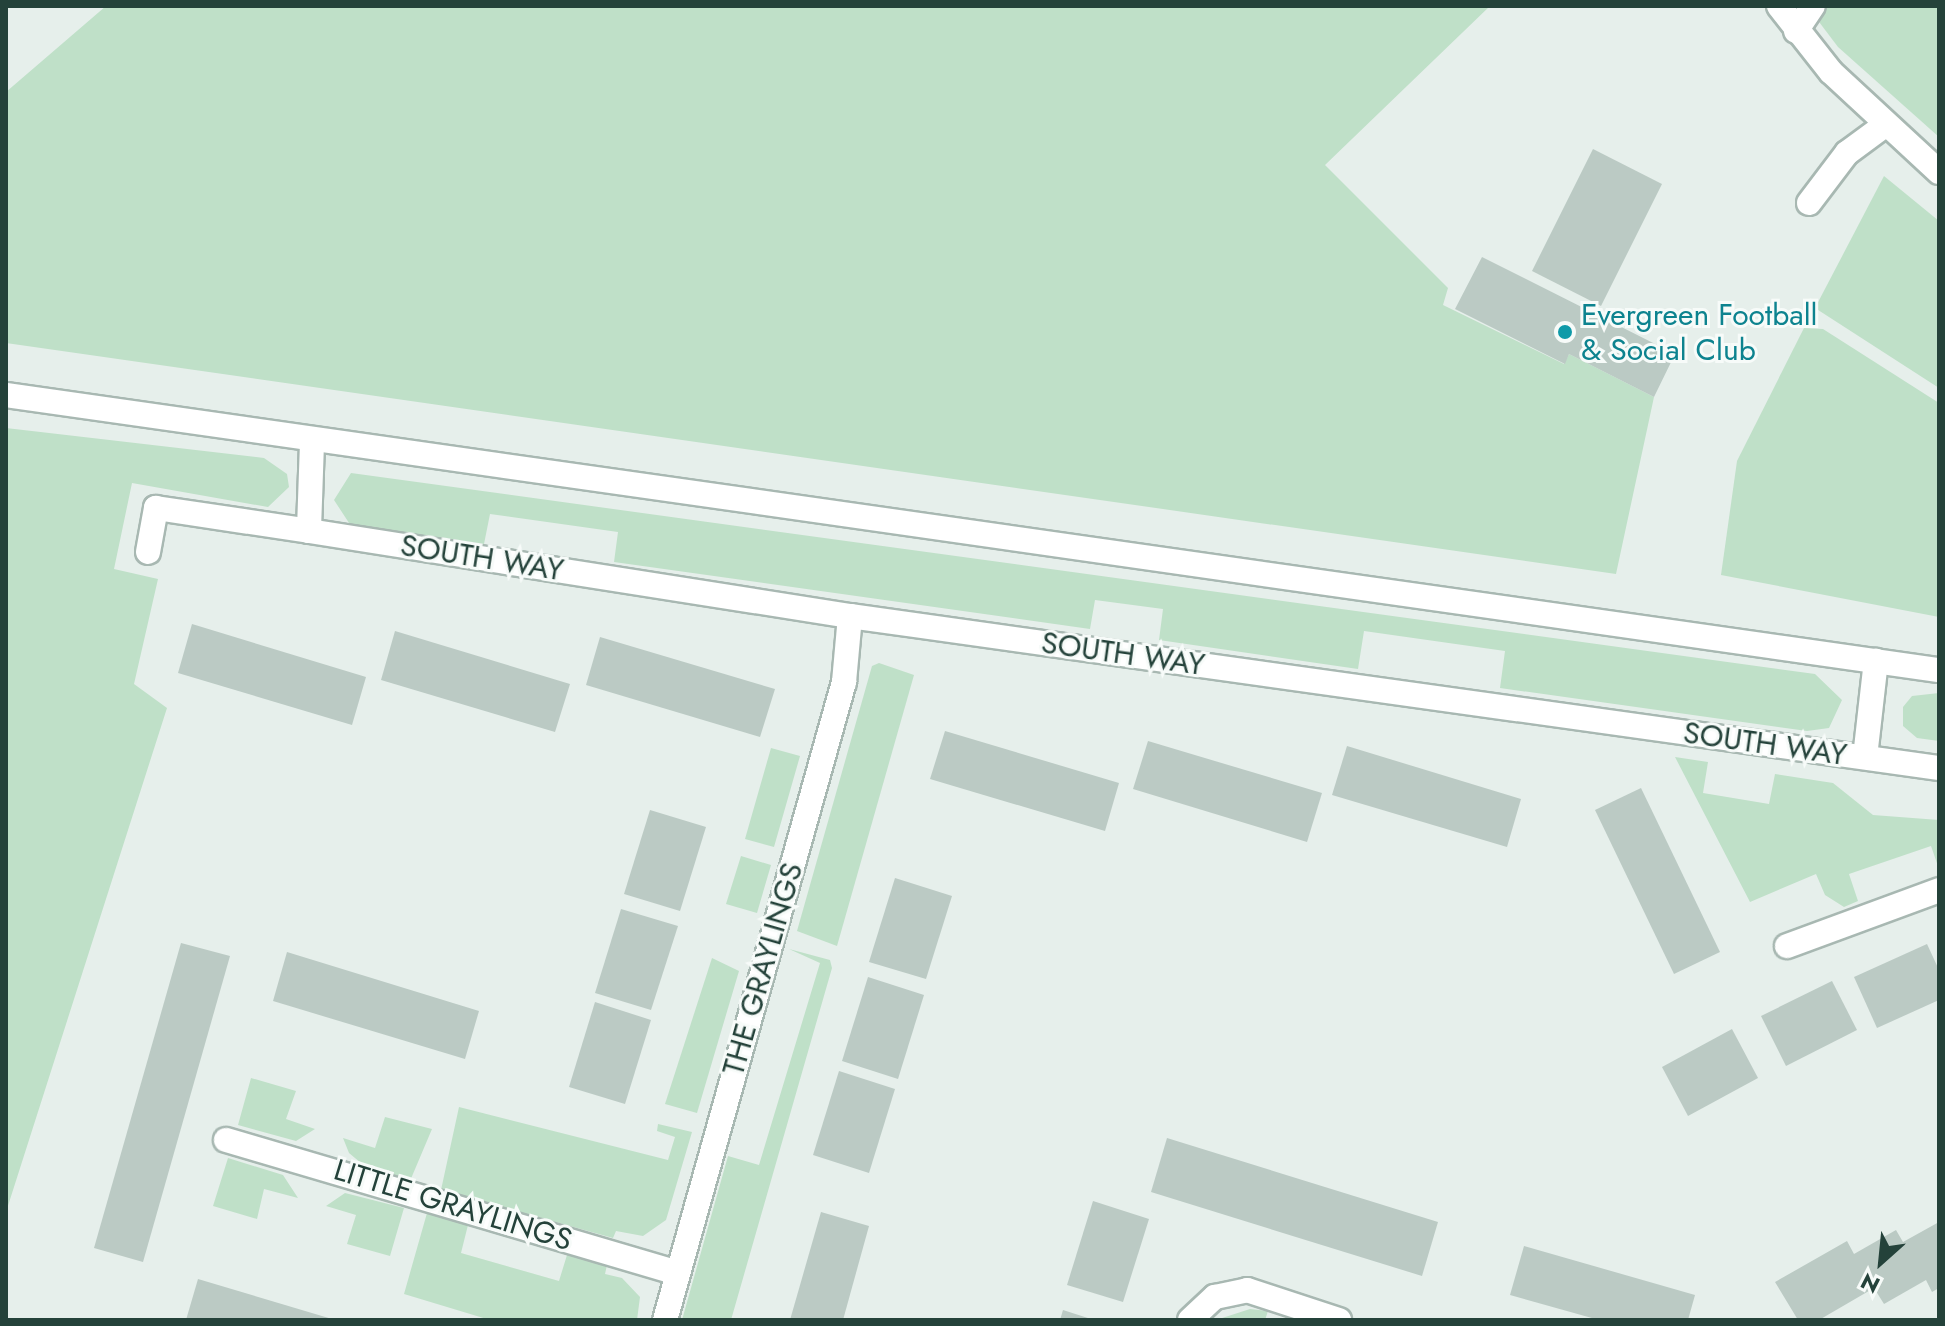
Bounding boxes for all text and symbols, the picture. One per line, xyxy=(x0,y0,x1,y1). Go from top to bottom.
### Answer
place label: Evergreen Football & Social Club xyxy=(1581,297,1818,368)
marker: Evergreen Football & Social Club xyxy=(1556,323,1574,341)
street label: SOUTH WAY xyxy=(398,527,566,589)
street label: SOUTH WAY xyxy=(1039,625,1207,683)
street label: SOUTH WAY xyxy=(1681,715,1849,773)
street label: THE GRAYLINGS xyxy=(715,859,811,1079)
street label: LITTLE GRAYLINGS xyxy=(330,1152,576,1258)
north arrow xyxy=(1841,1222,1921,1302)
text: N xyxy=(1855,1265,1885,1302)

